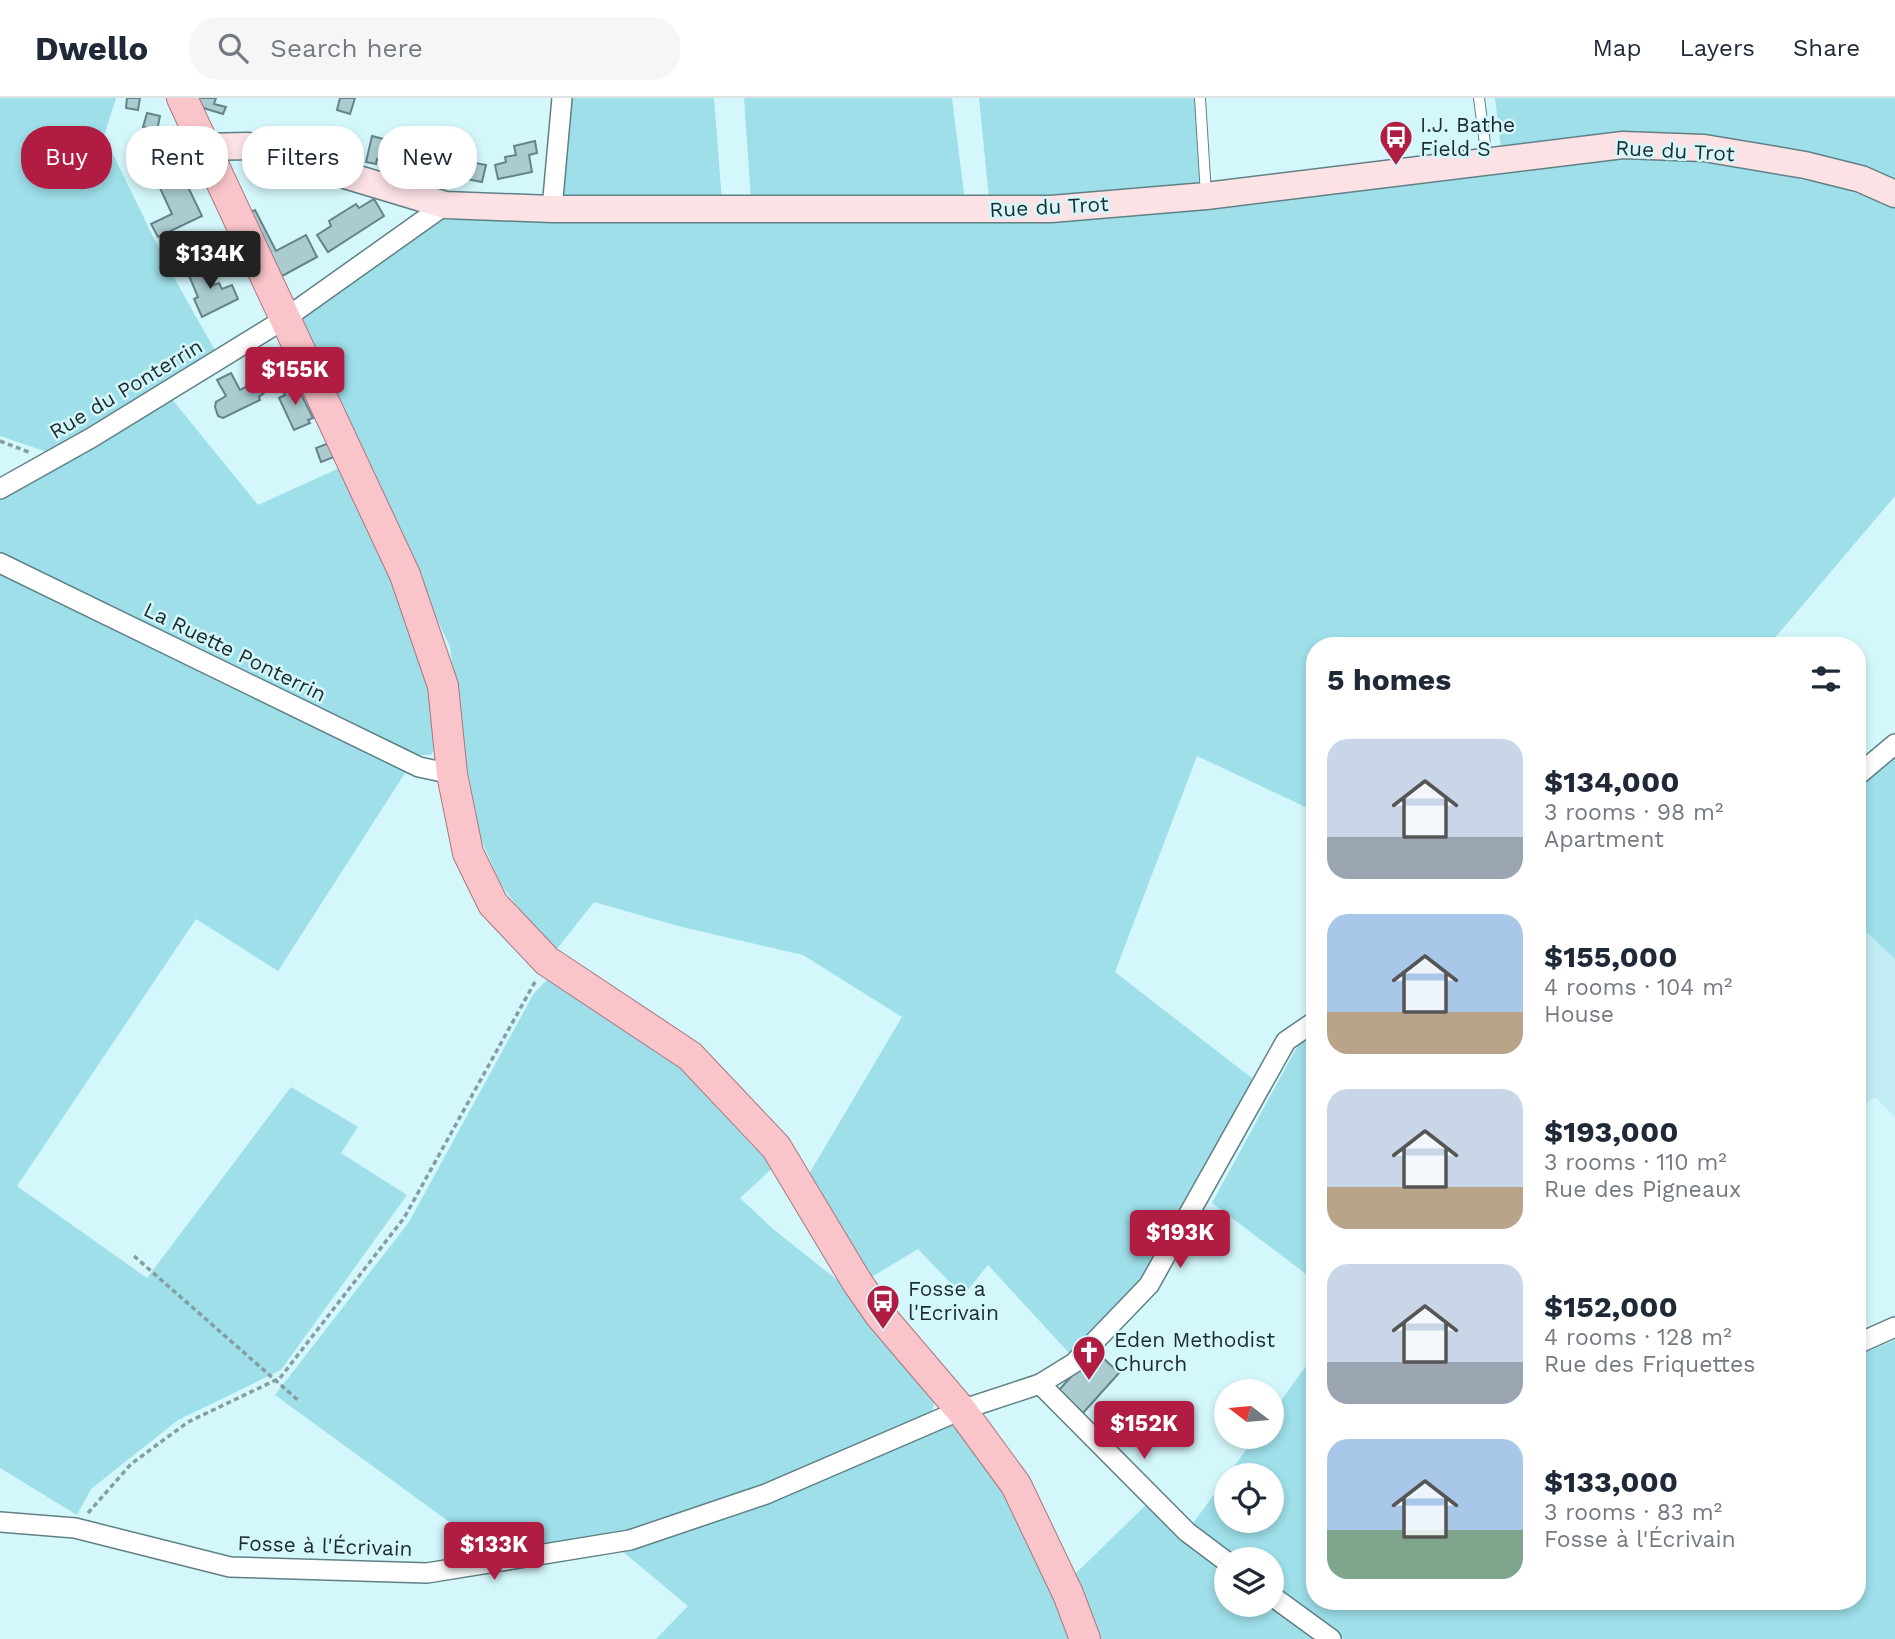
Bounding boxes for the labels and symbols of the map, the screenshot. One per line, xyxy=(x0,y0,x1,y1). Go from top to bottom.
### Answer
place label: I.J. Bathe Field S xyxy=(1420,112,1515,161)
bus stop icon: I.J. Bathe Field S xyxy=(1377,118,1415,167)
street label: Rue du Trot xyxy=(1615,135,1735,166)
street label: Rue du Trot xyxy=(989,191,1109,222)
pin: $134K xyxy=(161,232,259,291)
street label: Rue du Ponterrin xyxy=(45,333,207,444)
pin: $155K xyxy=(246,348,344,407)
street label: La Ruette Ponterrin xyxy=(140,597,331,707)
pin: $193K xyxy=(1131,1210,1229,1270)
place label: Fosse a l'Ecrivain xyxy=(908,1276,999,1325)
bus stop icon: Fosse a l'Ecrivain xyxy=(864,1282,902,1331)
place label: Eden Methodist Church xyxy=(1114,1327,1275,1376)
church icon: Eden Methodist Church xyxy=(1070,1333,1108,1382)
north arrow xyxy=(1214,1379,1284,1449)
pin: $152K xyxy=(1095,1402,1193,1461)
pin: $133K xyxy=(445,1522,543,1582)
street label: Fosse à l'Écrivain xyxy=(237,1530,413,1561)

